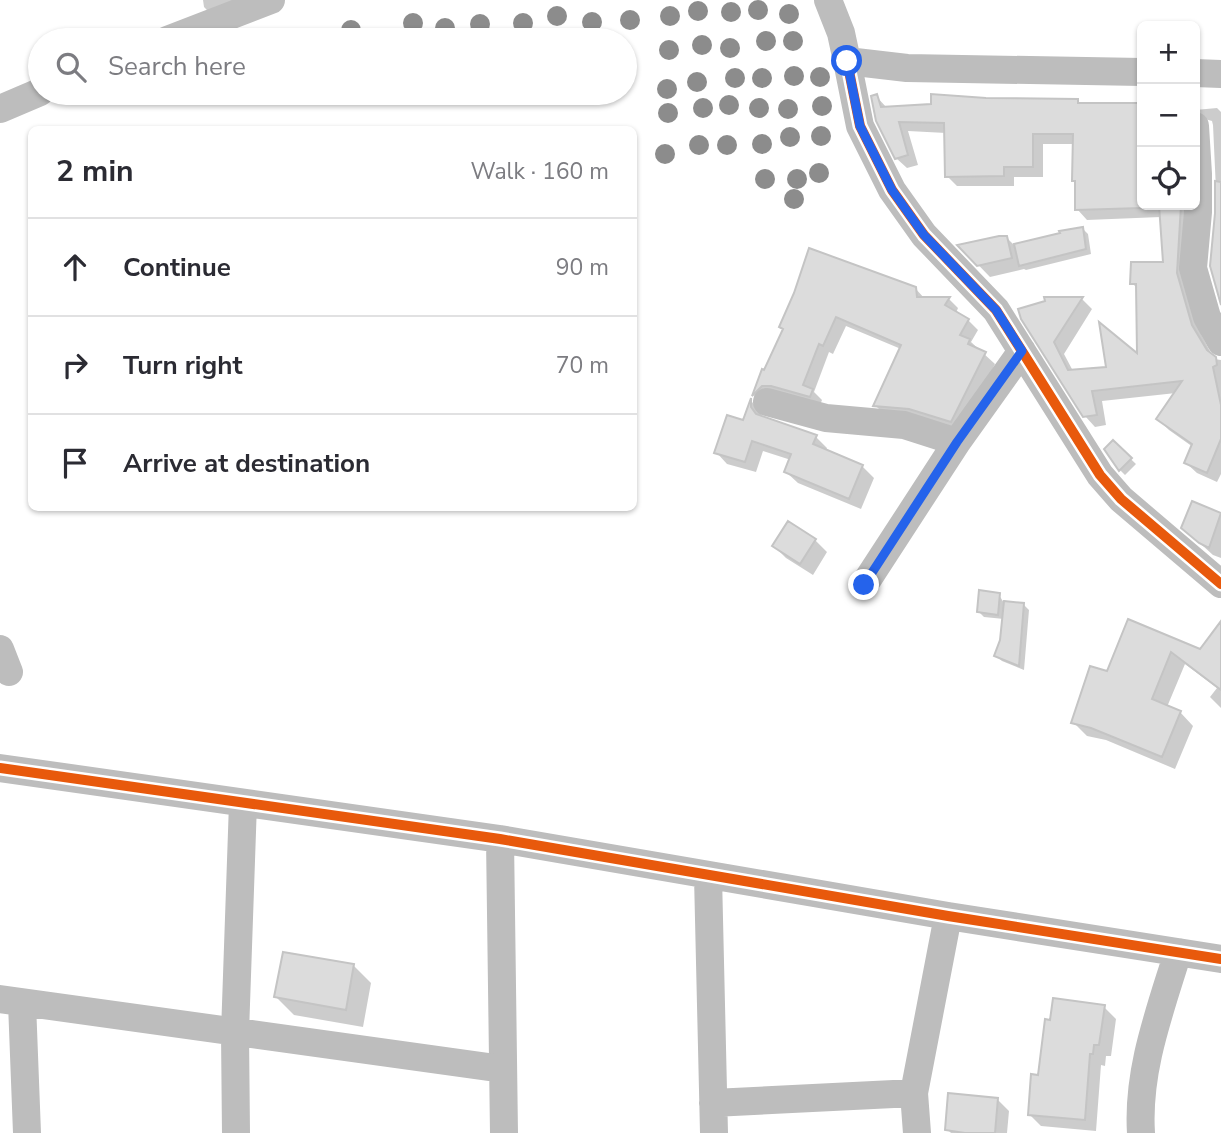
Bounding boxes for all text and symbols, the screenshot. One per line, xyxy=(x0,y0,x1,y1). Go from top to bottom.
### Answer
map controls xyxy=(1137,21,1200,210)
button: + xyxy=(1137,21,1200,84)
search box xyxy=(28,28,637,105)
route start xyxy=(831,45,862,76)
icon: search xyxy=(52,48,90,86)
text: Search here xyxy=(108,49,246,84)
button: − xyxy=(1137,84,1200,147)
button: locate xyxy=(1137,147,1200,210)
text: 2 min xyxy=(56,151,134,192)
text: Walk · 160 m xyxy=(470,156,609,187)
icon: ahead xyxy=(56,248,94,286)
text: Continue xyxy=(123,250,231,285)
text: 90 m xyxy=(556,252,609,283)
icon: right xyxy=(56,346,94,384)
text: Turn right xyxy=(123,348,242,383)
text: 70 m xyxy=(556,350,609,381)
icon: arrive xyxy=(56,444,94,482)
text: Arrive at destination xyxy=(123,446,370,481)
route end xyxy=(848,569,879,600)

